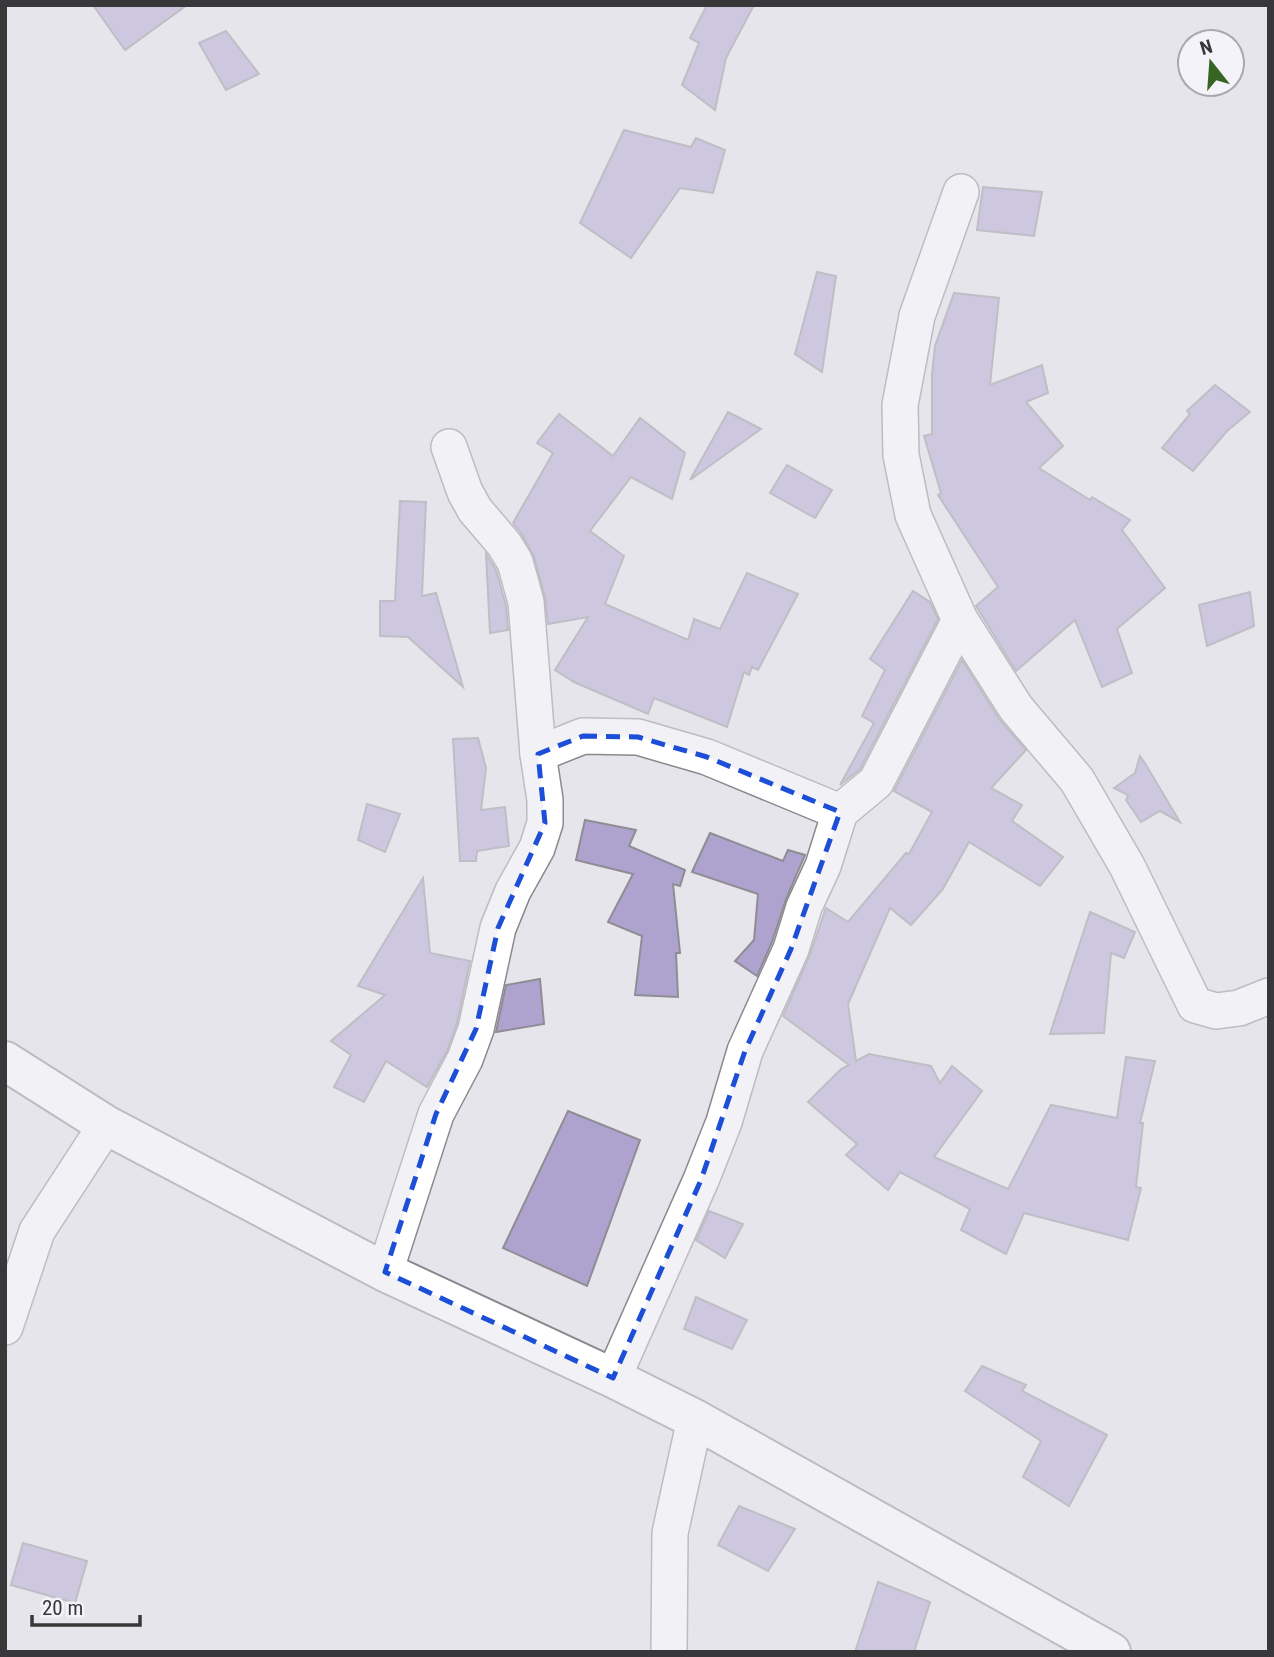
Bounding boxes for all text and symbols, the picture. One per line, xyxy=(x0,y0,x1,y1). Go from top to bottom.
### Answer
north arrow xyxy=(1176,28,1246,98)
text: N xyxy=(1197,35,1215,60)
scale bar xyxy=(32,1584,140,1628)
text: 20 m xyxy=(42,1596,83,1620)

